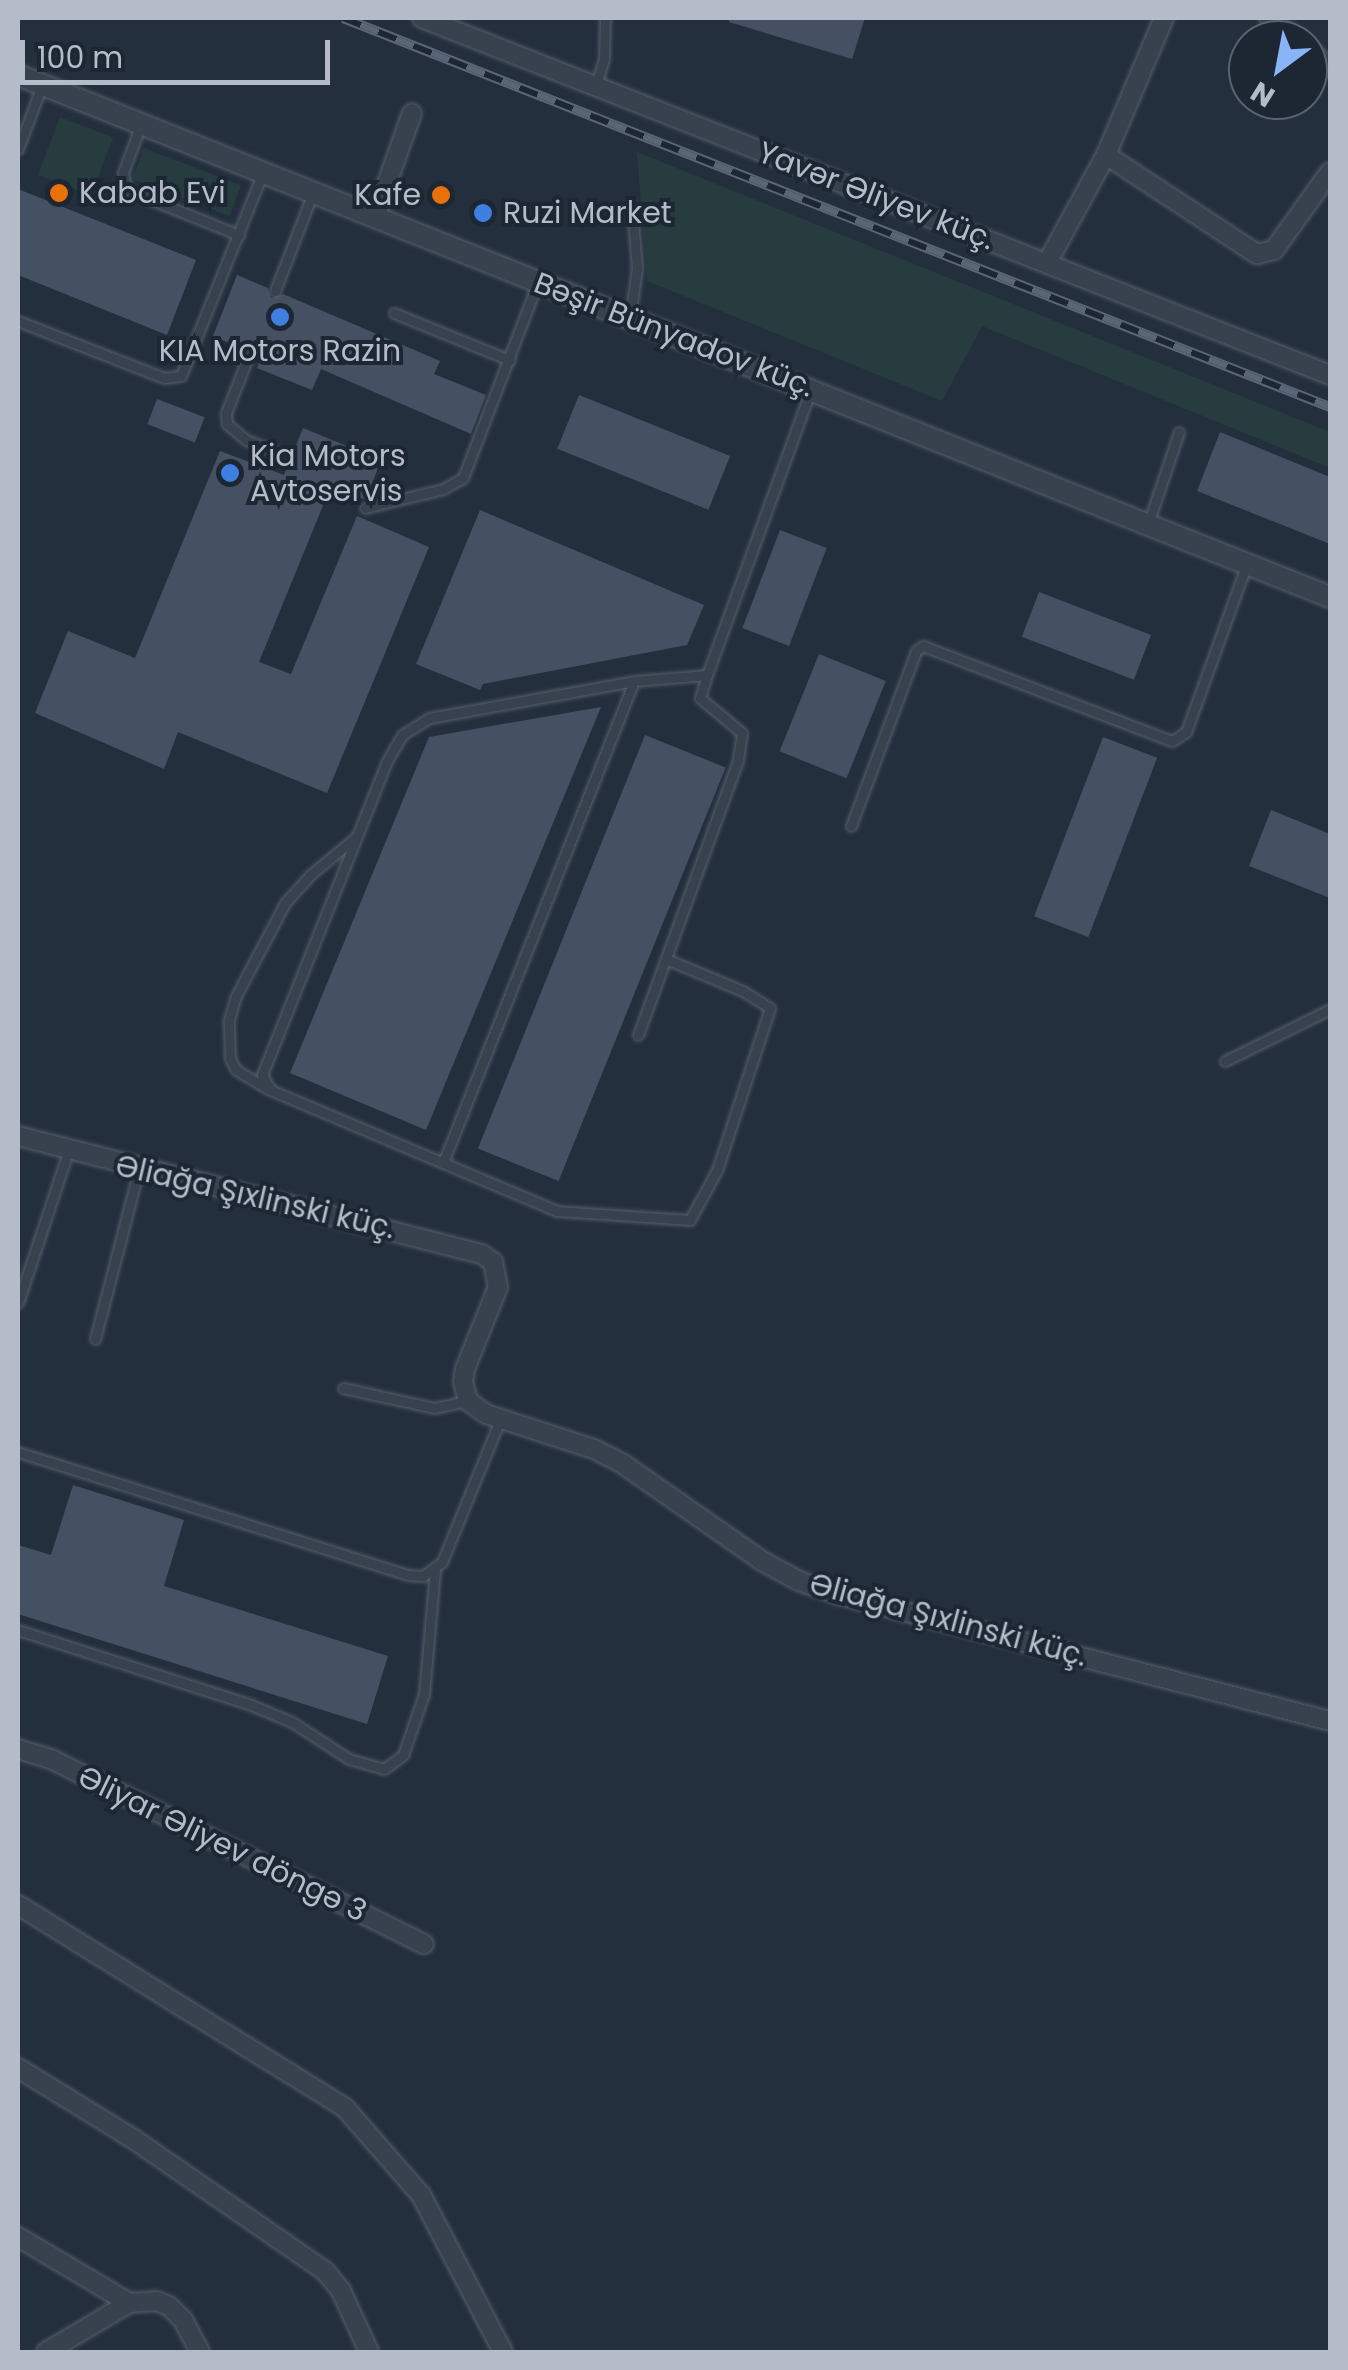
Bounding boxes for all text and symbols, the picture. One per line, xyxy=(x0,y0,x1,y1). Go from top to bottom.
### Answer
scale bar xyxy=(25,20,335,82)
north arrow xyxy=(1228,20,1328,120)
text: 100 m xyxy=(37,36,123,79)
text: N xyxy=(1244,72,1282,116)
street label: Yavər Əliyev küç. xyxy=(753,134,999,258)
place label: Kabab Evi xyxy=(79,175,226,211)
place label: Kafe xyxy=(354,177,421,213)
marker: Kabab Evi xyxy=(48,182,70,204)
marker: Kafe xyxy=(430,184,452,206)
place label: Ruzi Market xyxy=(503,195,672,231)
marker: Ruzi Market xyxy=(472,202,494,224)
street label: Bəşir Bünyadov küç. xyxy=(529,265,819,405)
marker: KIA Motors Razin xyxy=(269,306,291,328)
place label: KIA Motors Razin xyxy=(159,333,401,369)
place label: Kia Motors Avtoservis xyxy=(250,438,406,508)
marker: Kia Motors Avtoservis xyxy=(219,462,241,484)
street label: Əliağa Şıxlinski küç. xyxy=(112,1147,398,1247)
street label: Əliağa Şıxlinski küç. xyxy=(805,1566,1091,1674)
street label: Əliyar Əliyev döngə 3 xyxy=(72,1758,372,1930)

